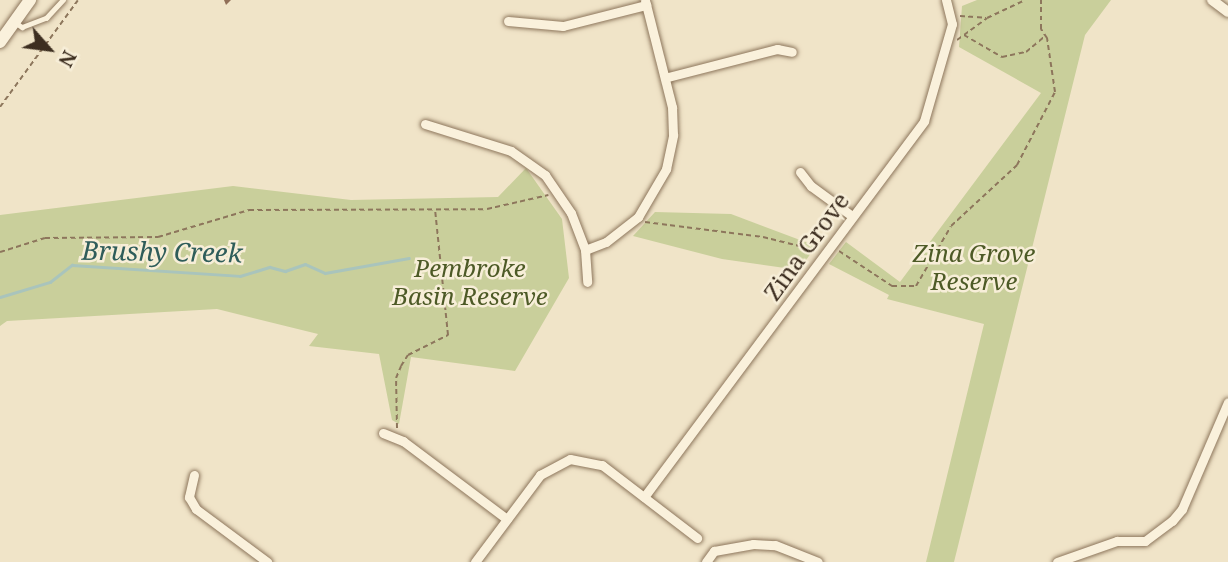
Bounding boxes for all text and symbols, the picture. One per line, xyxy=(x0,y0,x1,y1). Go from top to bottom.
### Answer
north arrow xyxy=(14,14,84,84)
text: N xyxy=(53,46,83,72)
street label: Zina Grove xyxy=(757,187,855,305)
water label: Brushy Creek xyxy=(81,235,243,269)
park label: Zina Grove Reserve xyxy=(913,239,1035,295)
park label: Pembroke Basin Reserve xyxy=(392,254,548,310)

